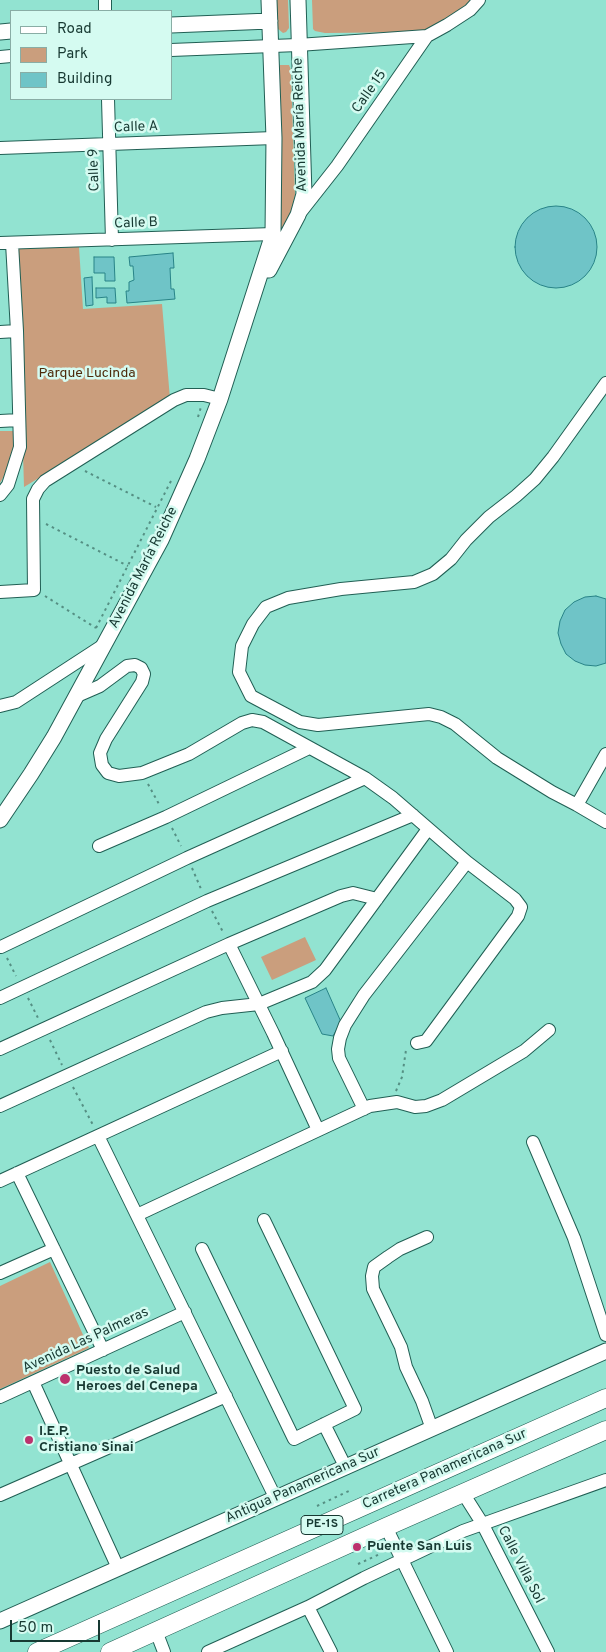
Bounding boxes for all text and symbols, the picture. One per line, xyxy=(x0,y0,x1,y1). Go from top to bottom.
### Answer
legend xyxy=(10,10,172,100)
text: Road xyxy=(57,20,92,39)
text: Park xyxy=(57,45,88,64)
street label: Avenida María Reiche xyxy=(290,58,312,192)
street label: Calle 15 xyxy=(349,67,391,117)
text: Building xyxy=(57,70,112,89)
street label: Calle A xyxy=(114,119,158,137)
street label: Calle 9 xyxy=(86,148,104,192)
street label: Calle B xyxy=(114,215,158,233)
park label: Parque Lucinda xyxy=(38,366,136,382)
street label: Avenida María Reiche xyxy=(106,504,182,632)
street label: Avenida Las Palmeras xyxy=(20,1304,152,1378)
place label: Puesto de Salud Heroes del Cenepa xyxy=(76,1363,198,1395)
marker: Puesto de Salud Heroes del Cenepa xyxy=(58,1372,72,1386)
place label: I.E.P. Cristiano Sinai xyxy=(39,1424,134,1456)
street label: Carretera Panamericana Sur xyxy=(360,1426,530,1514)
marker: I.E.P. Cristiano Sinai xyxy=(23,1434,35,1446)
street label: Antigua Panamericana Sur xyxy=(223,1444,383,1528)
road number: PE-1S xyxy=(301,1516,343,1534)
street label: Calle Villa Sol xyxy=(493,1523,547,1607)
place label: Puente San Luis xyxy=(367,1539,472,1555)
marker: Puente San Luis xyxy=(351,1541,363,1553)
scale bar xyxy=(12,1610,102,1642)
text: 50 m xyxy=(18,1619,53,1638)

